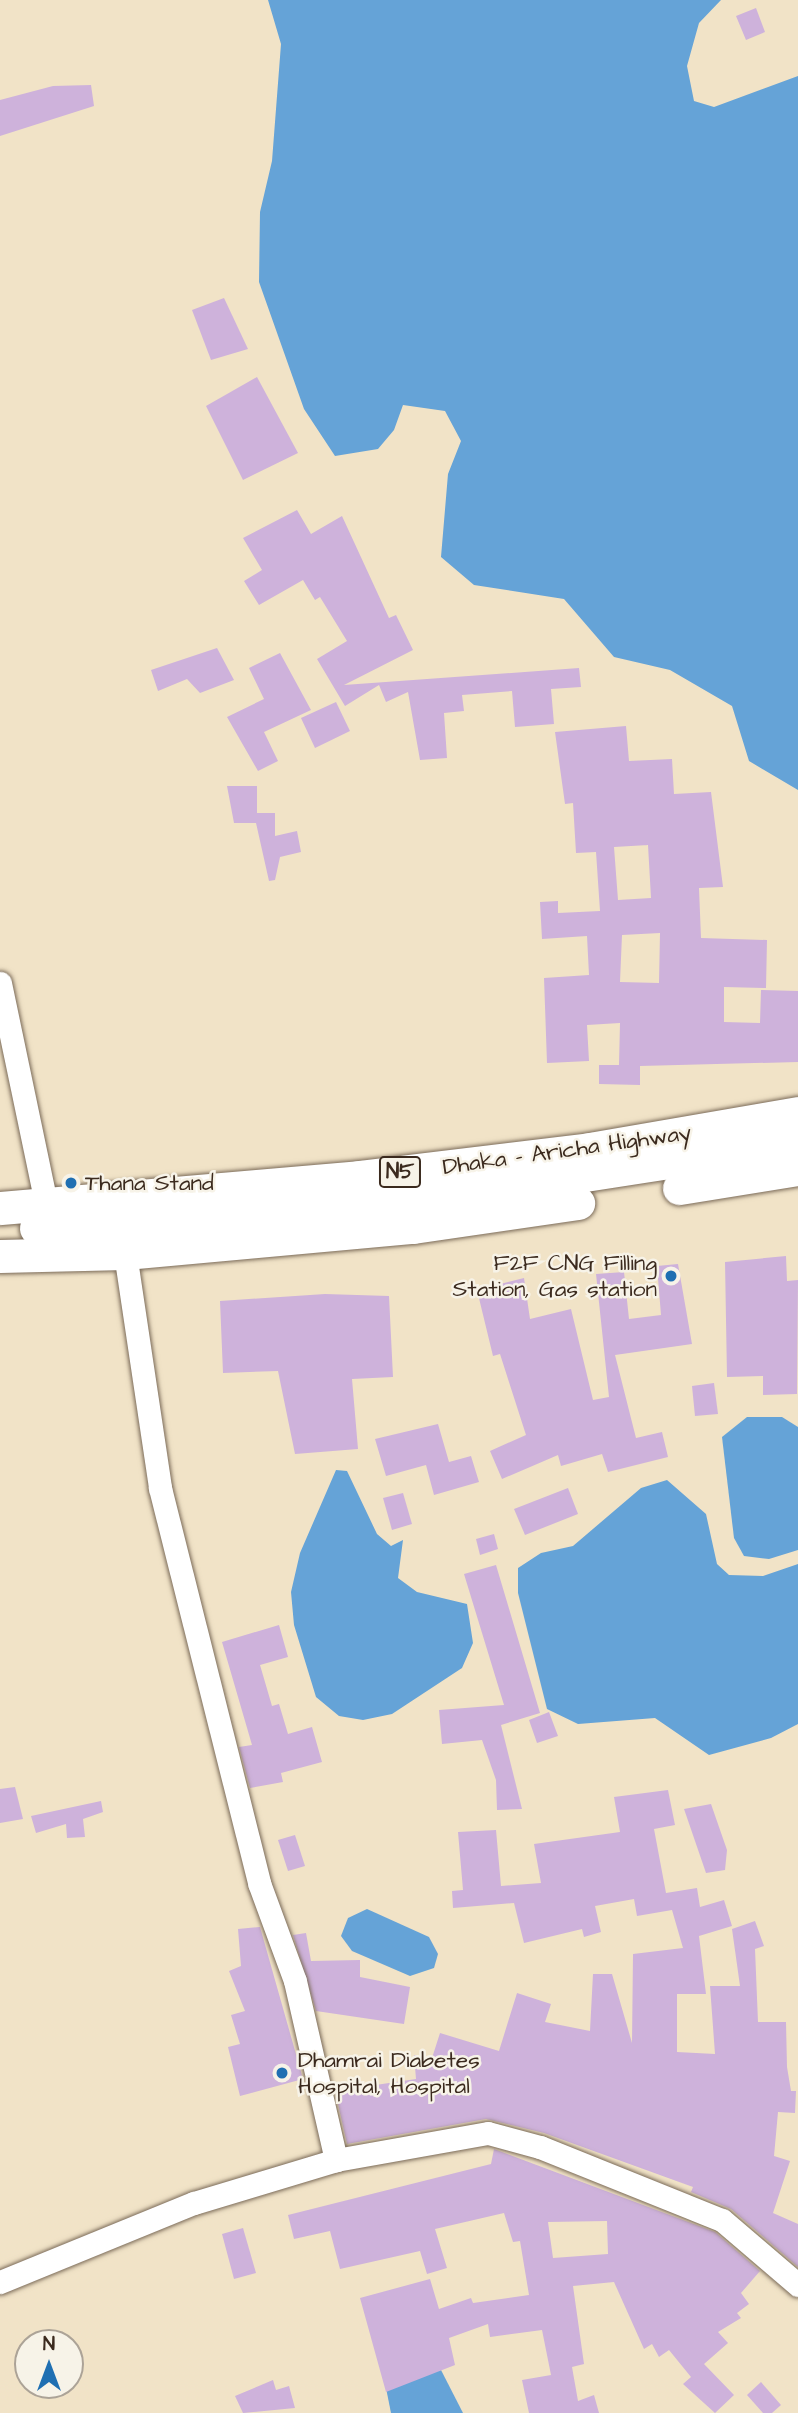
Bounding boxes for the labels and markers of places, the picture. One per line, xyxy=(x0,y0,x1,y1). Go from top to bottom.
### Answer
place label: Thana Stand xyxy=(85,1169,214,1197)
marker: Thana Stand xyxy=(63,1175,79,1191)
place label: F2F CNG Filling Station, Gas station xyxy=(453,1249,657,1303)
marker: F2F CNG Filling Station, Gas station xyxy=(663,1268,679,1284)
place label: Dhamrai Diabetes Hospital, Hospital xyxy=(298,2046,480,2100)
marker: Dhamrai Diabetes Hospital, Hospital xyxy=(272,2063,292,2083)

